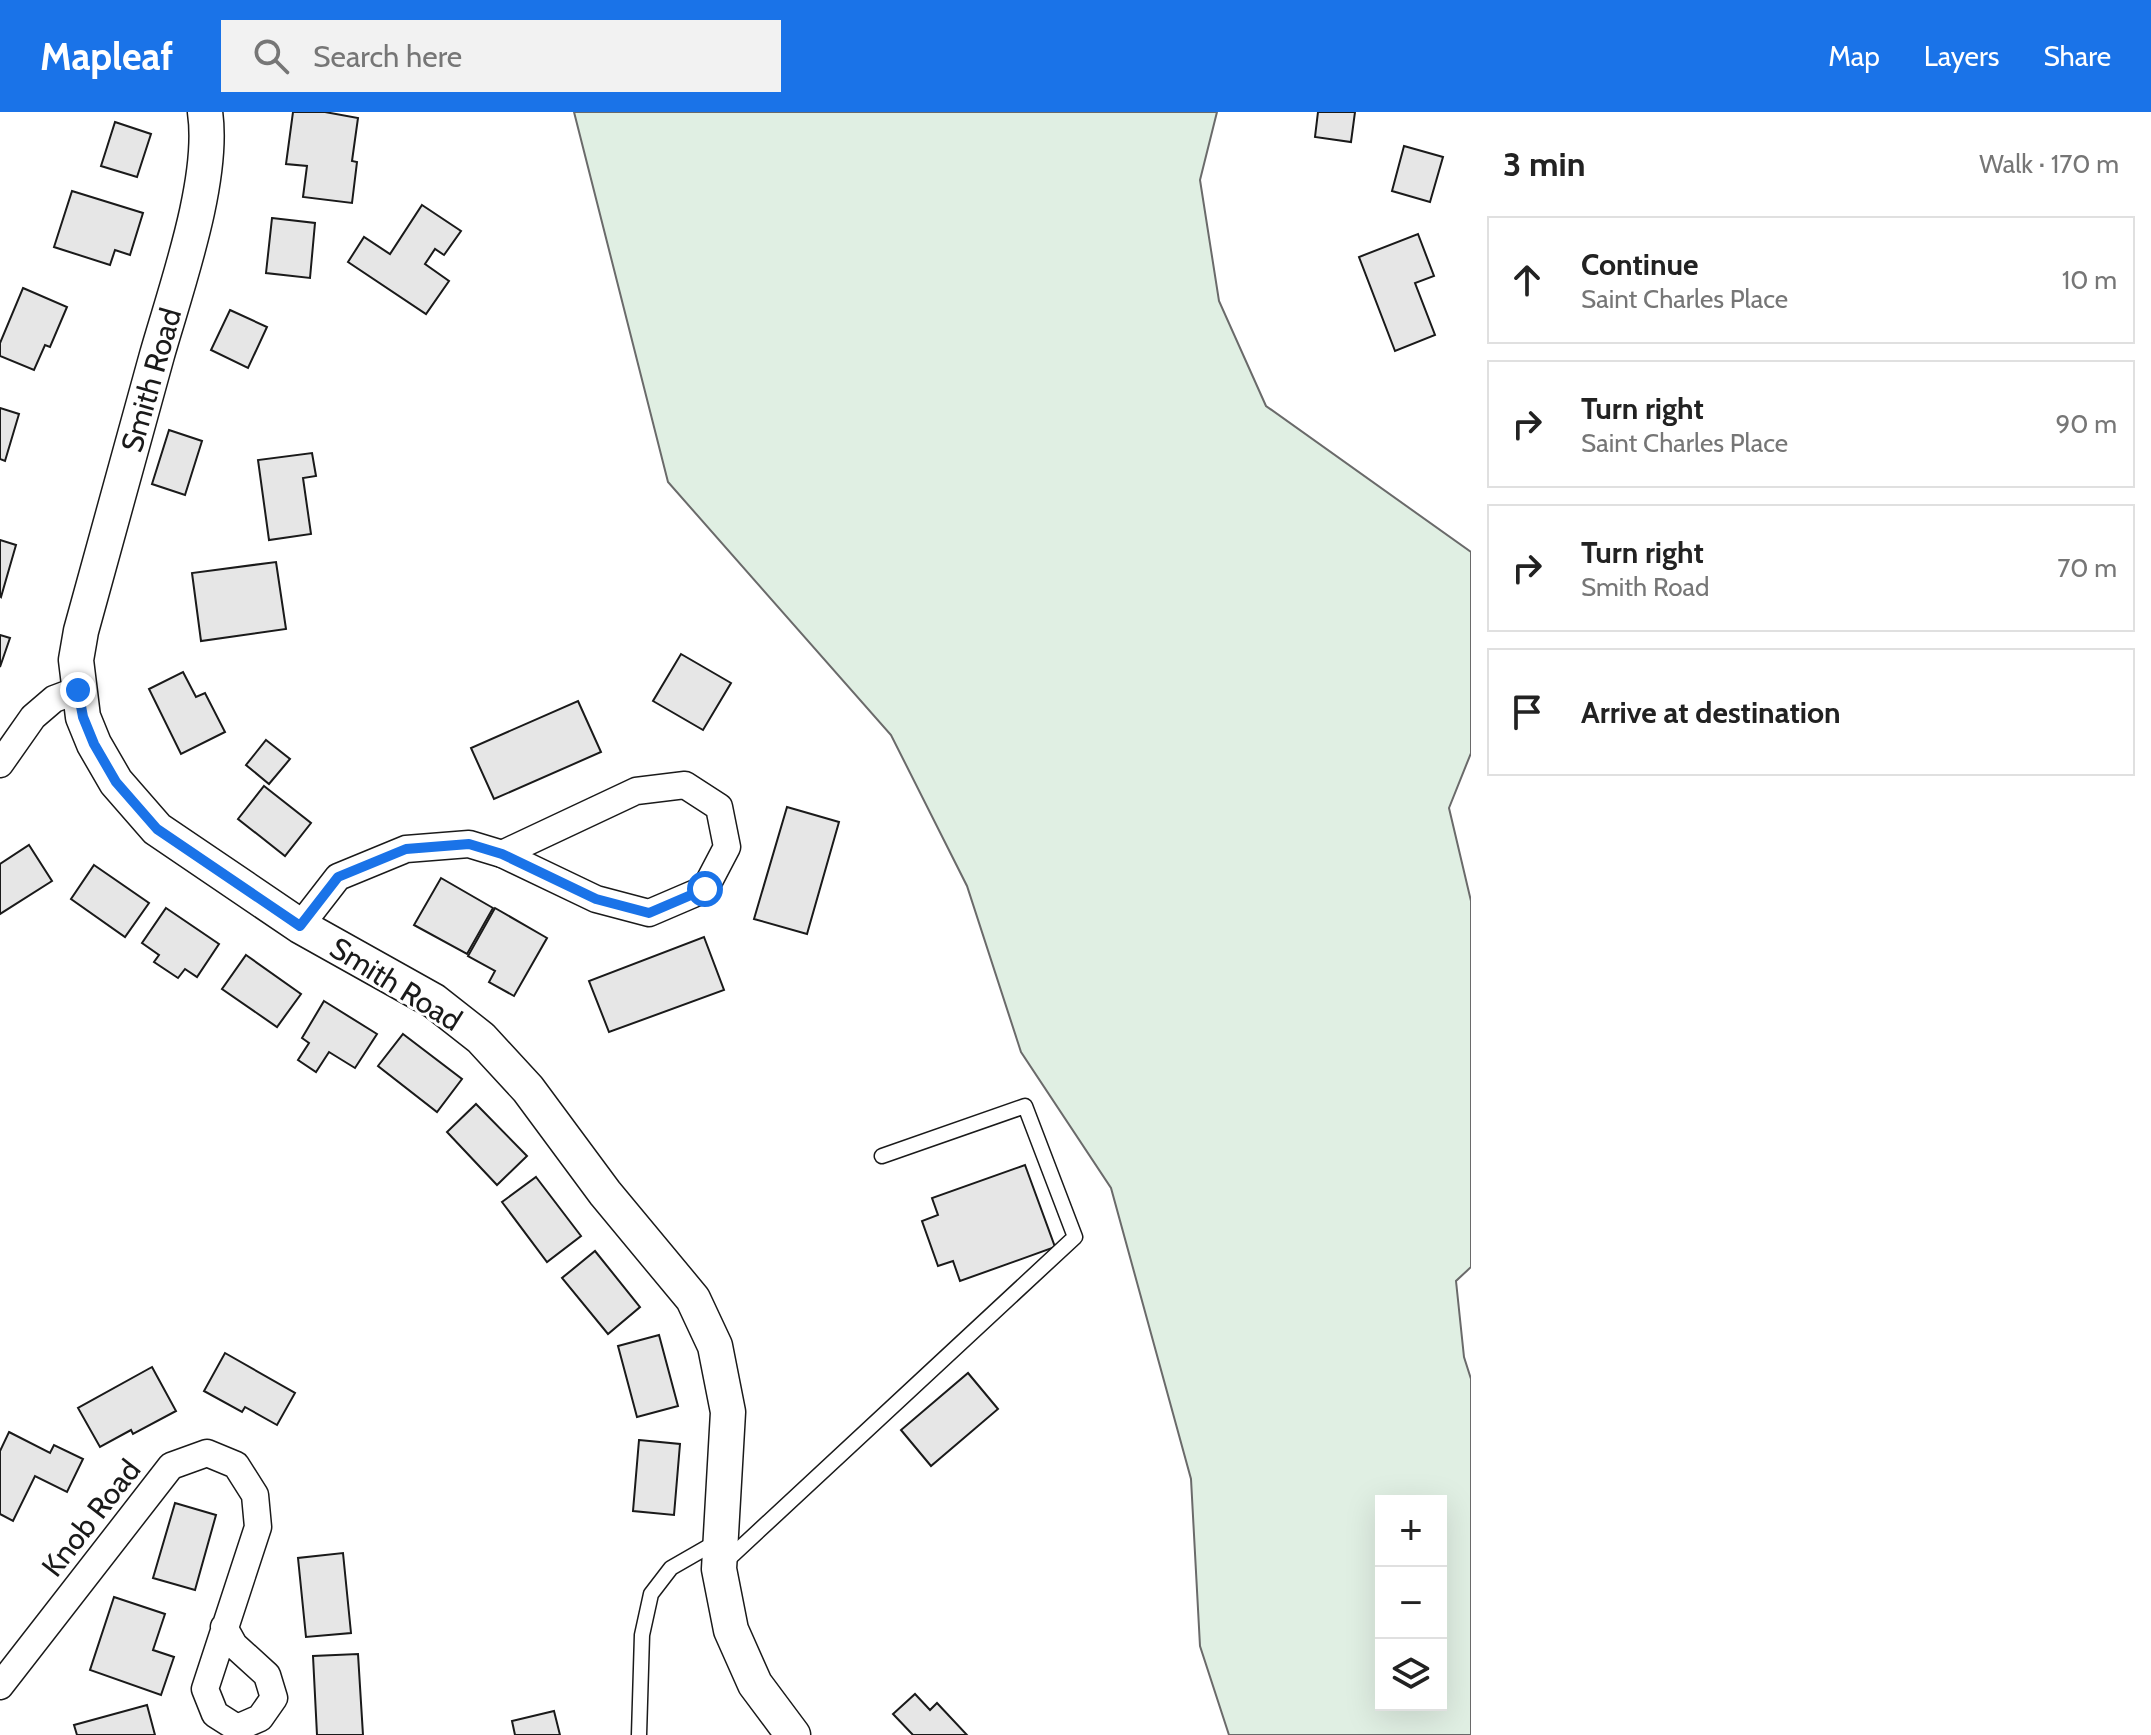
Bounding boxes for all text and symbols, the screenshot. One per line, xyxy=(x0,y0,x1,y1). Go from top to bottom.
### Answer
search box xyxy=(221,20,781,92)
text: Mapleaf xyxy=(40,33,173,80)
icon: search xyxy=(249,34,293,78)
text: Search here xyxy=(313,38,462,75)
text: Map xyxy=(1828,39,1880,73)
text: Layers xyxy=(1924,39,1999,73)
text: Share xyxy=(2043,39,2111,73)
text: 3 min xyxy=(1503,143,1585,185)
text: Walk · 170 m xyxy=(1979,148,2119,180)
text: Continue xyxy=(1581,246,1698,283)
icon: ahead xyxy=(1505,258,1549,302)
text: 10 m xyxy=(2062,264,2117,296)
text: Saint Charles Place xyxy=(1581,283,1788,315)
street label: Smith Road xyxy=(113,304,189,456)
text: Turn right xyxy=(1581,390,1704,427)
icon: right xyxy=(1505,402,1549,446)
text: 90 m xyxy=(2055,408,2117,440)
text: Saint Charles Place xyxy=(1581,427,1788,459)
text: Turn right xyxy=(1581,534,1704,571)
icon: right xyxy=(1505,546,1549,590)
text: 70 m xyxy=(2057,552,2117,584)
text: Smith Road xyxy=(1581,571,1709,603)
route end xyxy=(60,672,96,708)
icon: arrive xyxy=(1505,690,1549,734)
text: Arrive at destination xyxy=(1581,694,1841,731)
route start xyxy=(687,871,723,907)
street label: Smith Road xyxy=(323,929,469,1039)
street label: Knob Road xyxy=(34,1452,148,1584)
map controls xyxy=(1375,1495,1447,1711)
button: + xyxy=(1375,1495,1447,1567)
button: − xyxy=(1375,1567,1447,1639)
button: layers xyxy=(1375,1639,1447,1711)

